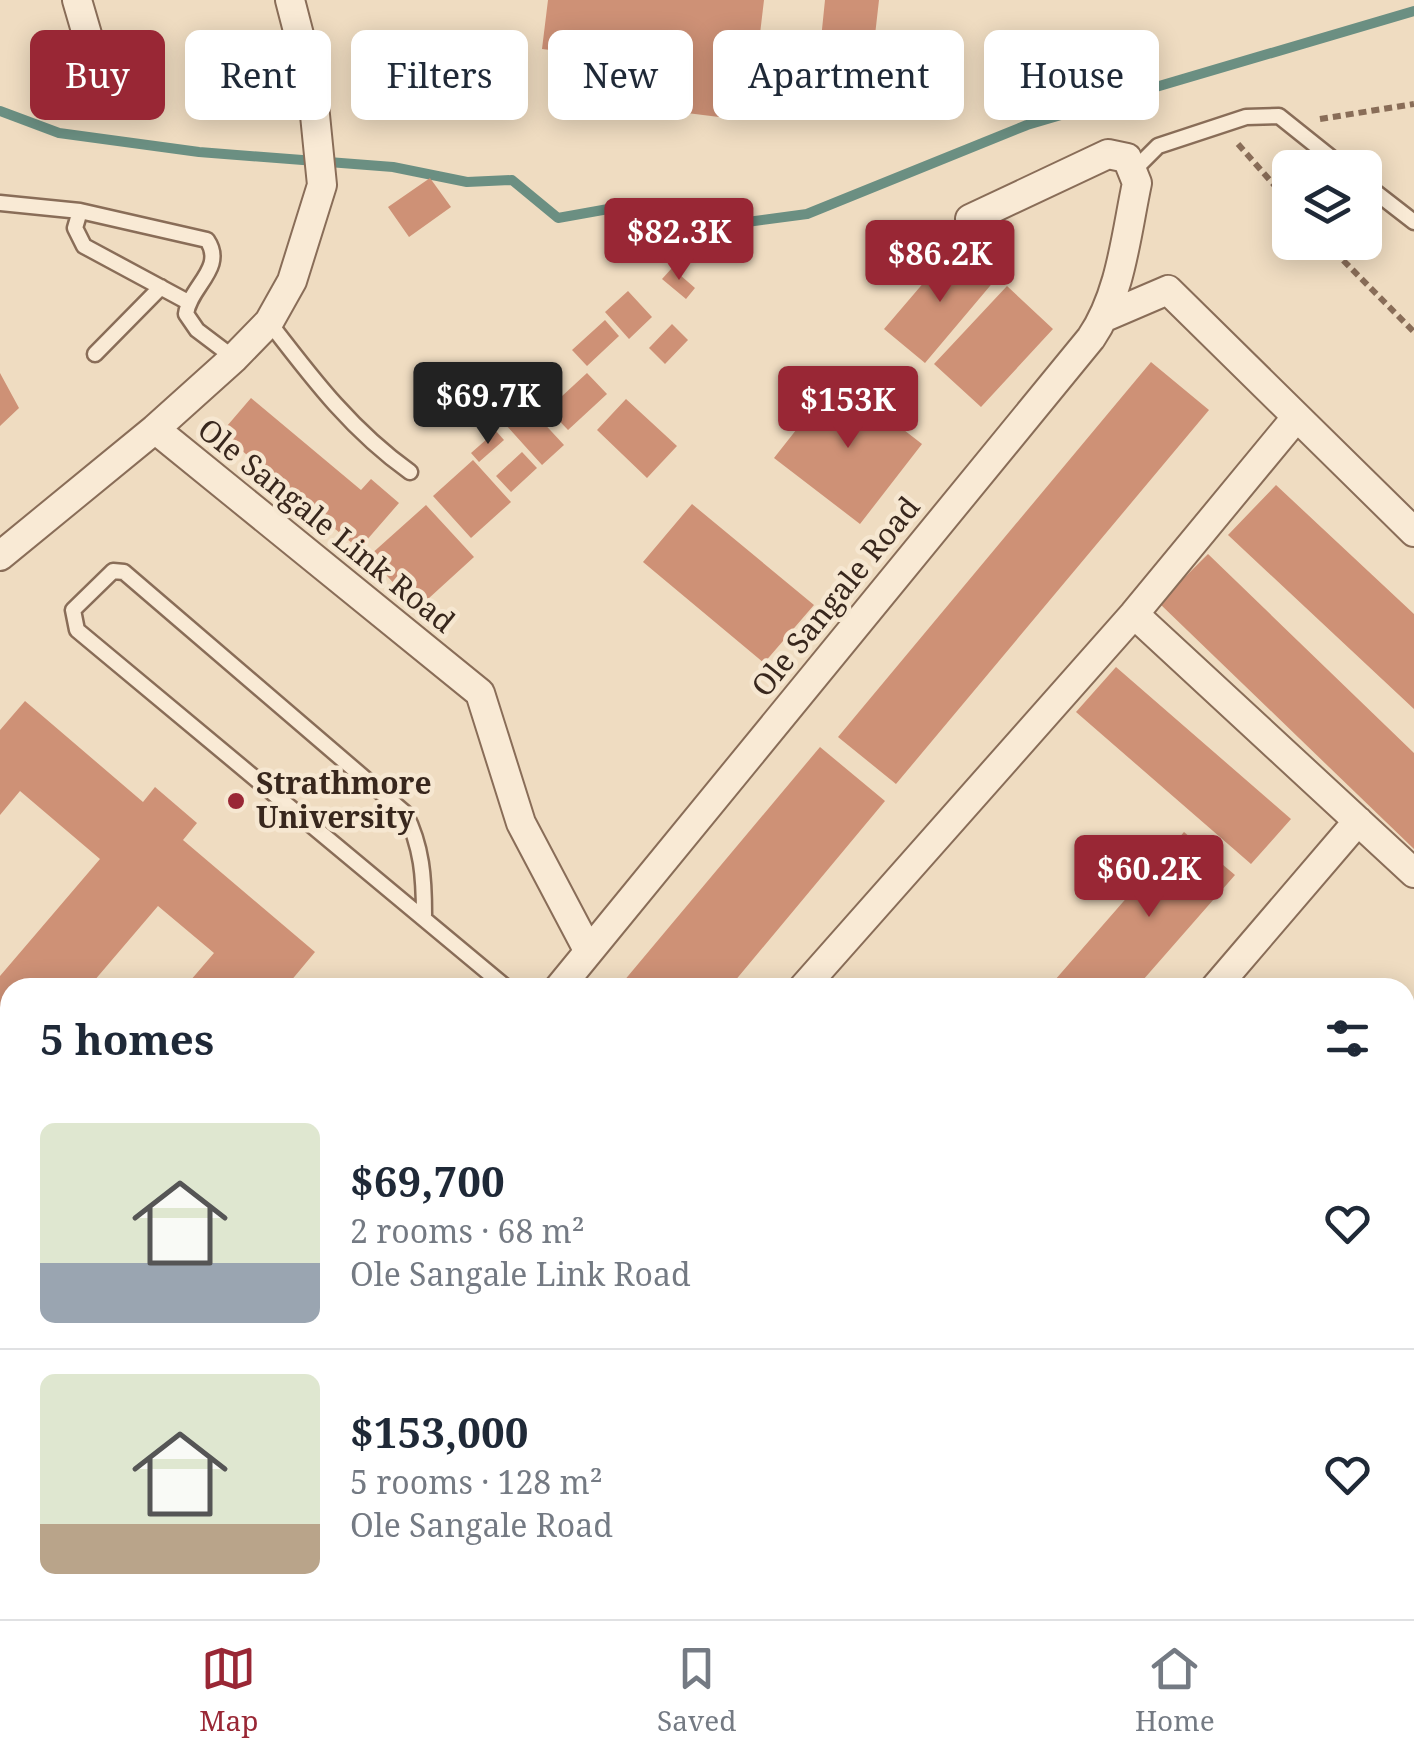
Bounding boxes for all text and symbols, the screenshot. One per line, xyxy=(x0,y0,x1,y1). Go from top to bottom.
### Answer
chip: Buy xyxy=(30,30,165,120)
chip: Rent xyxy=(185,30,331,120)
chip: Filters xyxy=(351,30,528,120)
chip: New xyxy=(548,30,693,120)
chip: Apartment xyxy=(713,30,964,120)
chip: House xyxy=(984,30,1159,120)
map controls xyxy=(1272,150,1382,260)
button: layers xyxy=(1272,150,1382,260)
pin: $82.3K xyxy=(598,198,760,283)
text: $82.3K xyxy=(626,209,732,252)
pin: $86.2K xyxy=(859,220,1021,305)
text: $86.2K xyxy=(887,231,993,274)
pin: $69.7K xyxy=(407,362,569,447)
pin: $153K xyxy=(778,366,918,451)
text: $69.7K xyxy=(435,373,541,416)
text: $153K xyxy=(800,377,896,420)
street label: Ole Sangale Link Road xyxy=(190,408,464,641)
street label: Ole Sangale Road xyxy=(741,487,928,705)
place label: Strathmore University xyxy=(256,762,432,837)
marker: Strathmore University xyxy=(225,790,247,812)
pin: $60.2K xyxy=(1068,835,1230,920)
text: $60.2K xyxy=(1096,846,1202,889)
text: 5 homes xyxy=(40,1010,214,1067)
icon: filters xyxy=(1320,1011,1375,1066)
text: $69,700 xyxy=(350,1152,505,1209)
icon: home xyxy=(120,1163,240,1283)
icon: heart xyxy=(1320,1196,1375,1251)
text: 2 rooms · 68 m² xyxy=(350,1209,585,1252)
text: Ole Sangale Link Road xyxy=(350,1252,691,1295)
text: $153,000 xyxy=(350,1403,528,1460)
icon: home xyxy=(120,1414,240,1534)
icon: heart xyxy=(1320,1447,1375,1502)
text: 5 rooms · 128 m² xyxy=(350,1460,603,1503)
text: Ole Sangale Road xyxy=(350,1503,613,1546)
tab: Map xyxy=(199,1641,258,1739)
tab: Saved xyxy=(657,1641,736,1739)
tab: Home xyxy=(1135,1641,1215,1739)

